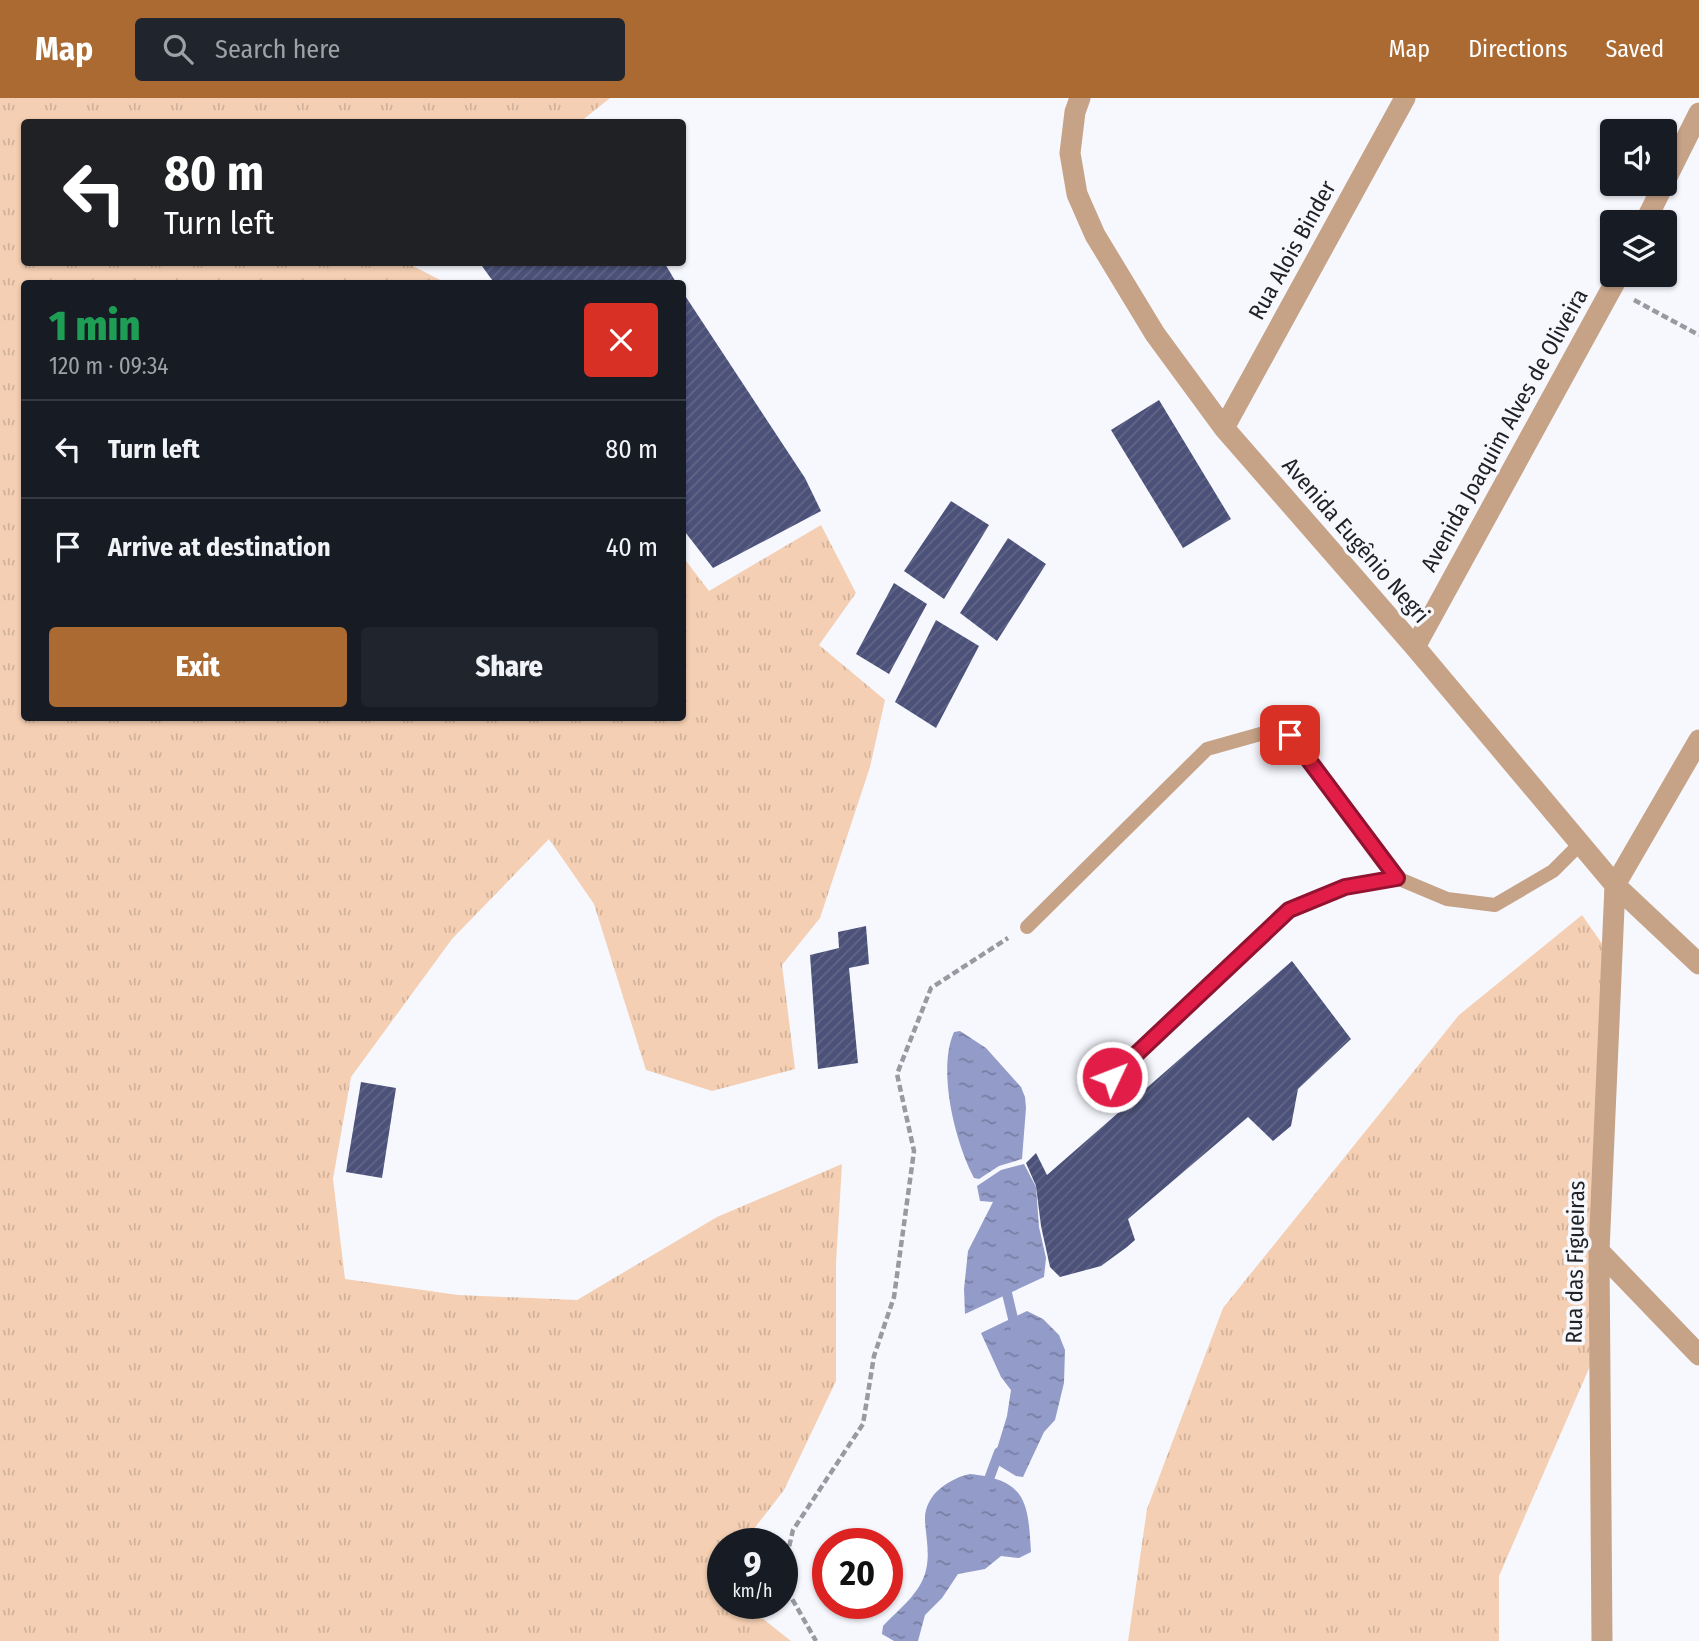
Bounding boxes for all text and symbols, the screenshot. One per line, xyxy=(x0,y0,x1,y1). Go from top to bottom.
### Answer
search box xyxy=(135,18,625,81)
text: Map xyxy=(35,29,93,69)
icon: search xyxy=(159,30,197,68)
text: Search here xyxy=(215,34,340,65)
text: Map xyxy=(1389,35,1430,63)
text: Directions xyxy=(1468,35,1567,63)
text: Saved xyxy=(1605,35,1664,63)
map controls xyxy=(1600,119,1677,287)
button: sound xyxy=(1600,119,1677,196)
text: 80 m xyxy=(164,144,264,203)
icon: left xyxy=(49,147,140,238)
street label: Rua Alois Binder xyxy=(1242,176,1342,324)
text: Turn left xyxy=(164,204,274,242)
button: layers xyxy=(1600,210,1677,287)
street label: Avenida Joaquim Alves de Oliveira xyxy=(1414,284,1594,576)
text: 1 min xyxy=(49,301,140,351)
button: close xyxy=(584,303,658,377)
text: 120 m · 09:34 xyxy=(49,352,168,380)
icon: left xyxy=(49,430,87,468)
text: Turn left xyxy=(108,434,200,465)
text: 80 m xyxy=(605,434,658,465)
street label: Avenida Eugênio Negri xyxy=(1276,451,1436,629)
icon: arrive xyxy=(49,528,87,566)
text: Arrive at destination xyxy=(108,532,331,563)
text: 40 m xyxy=(606,532,658,563)
button: Exit xyxy=(49,627,347,707)
button: Share xyxy=(361,627,658,707)
pin xyxy=(1260,705,1320,765)
icon: arrive xyxy=(1271,716,1309,754)
position arrow xyxy=(1075,1040,1149,1114)
street label: Rua das Figueiras xyxy=(1560,1180,1590,1344)
speed limit sign: 20 xyxy=(812,1528,903,1619)
text: 9 xyxy=(743,1543,762,1585)
text: km/h xyxy=(732,1580,773,1602)

